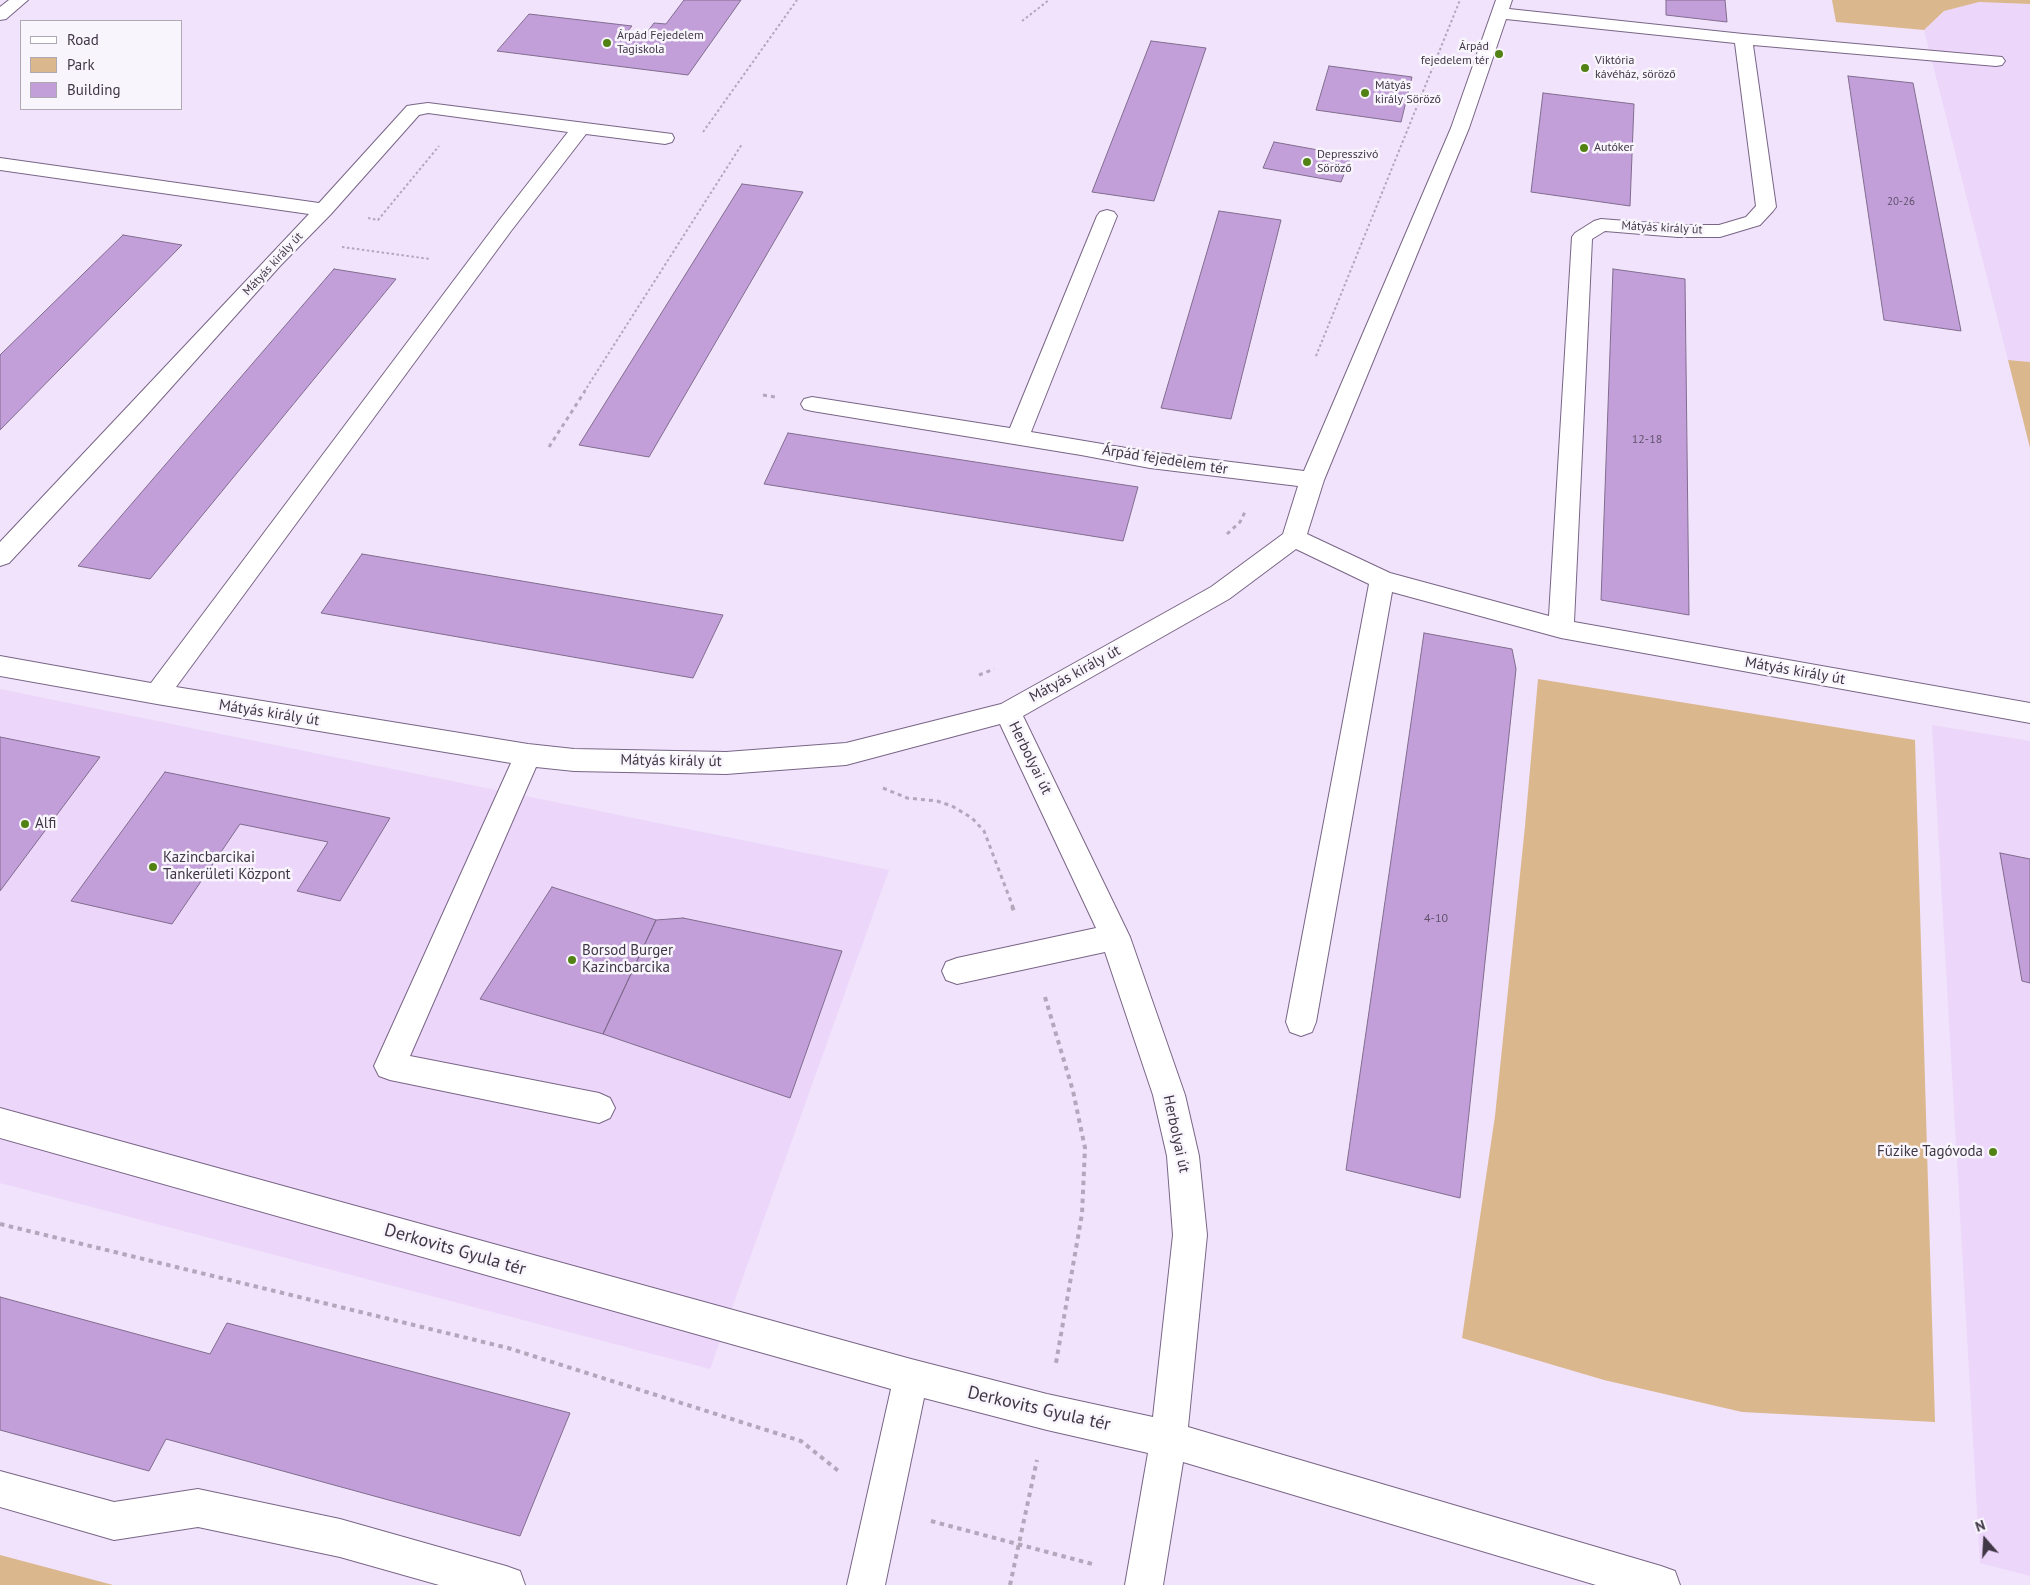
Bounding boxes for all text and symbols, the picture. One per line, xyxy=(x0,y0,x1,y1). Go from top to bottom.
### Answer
legend xyxy=(20,20,182,110)
place label: Árpád Fejedelem Tagiskola xyxy=(617,29,704,57)
text: Road xyxy=(67,30,99,49)
marker: Árpád Fejedelem Tagiskola xyxy=(601,37,613,49)
place label: Árpád fejedelem tér xyxy=(1421,40,1489,68)
marker: Árpád fejedelem tér xyxy=(1493,48,1505,60)
place label: Viktória kávéház, söröző xyxy=(1595,54,1676,82)
text: Park xyxy=(67,55,95,74)
marker: Viktória kávéház, söröző xyxy=(1579,62,1591,74)
place label: Mátyás király Söröző xyxy=(1375,79,1441,107)
text: Building xyxy=(67,80,121,99)
marker: Mátyás király Söröző xyxy=(1359,87,1371,99)
place label: Autóker xyxy=(1594,141,1634,155)
marker: Autóker xyxy=(1578,142,1590,154)
place label: Depresszivó Söröző xyxy=(1317,148,1378,176)
marker: Depresszivó Söröző xyxy=(1301,156,1313,168)
house number: 20-26 xyxy=(1887,195,1915,209)
street label: Mátyás király út xyxy=(1621,219,1703,237)
street label: Mátyás király út xyxy=(240,229,306,299)
house number: 12-18 xyxy=(1632,433,1662,447)
street label: Árpád fejedelem tér xyxy=(1101,441,1229,479)
street label: Mátyás király út xyxy=(1026,642,1124,706)
street label: Mátyás király út xyxy=(1743,653,1847,689)
street label: Mátyás király út xyxy=(218,696,320,730)
street label: Herbolyai út xyxy=(1005,719,1055,797)
street label: Mátyás király út xyxy=(620,751,722,771)
place label: Alfi xyxy=(35,815,56,833)
marker: Alfi xyxy=(19,818,31,830)
place label: Kazincbarcikai Tankerületi Központ xyxy=(163,849,291,884)
marker: Kazincbarcikai Tankerületi Központ xyxy=(147,861,159,873)
house number: 4-10 xyxy=(1424,912,1448,926)
place label: Borsod Burger Kazincbarcika xyxy=(582,942,673,977)
marker: Borsod Burger Kazincbarcika xyxy=(566,954,578,966)
street label: Herbolyai út xyxy=(1159,1094,1193,1174)
place label: Fűzike Tagóvoda xyxy=(1877,1143,1983,1161)
marker: Fűzike Tagóvoda xyxy=(1987,1146,1999,1158)
street label: Derkovits Gyula tér xyxy=(382,1219,528,1281)
street label: Derkovits Gyula tér xyxy=(965,1382,1113,1436)
north arrow xyxy=(1960,1515,2010,1565)
text: N xyxy=(1973,1516,1987,1536)

